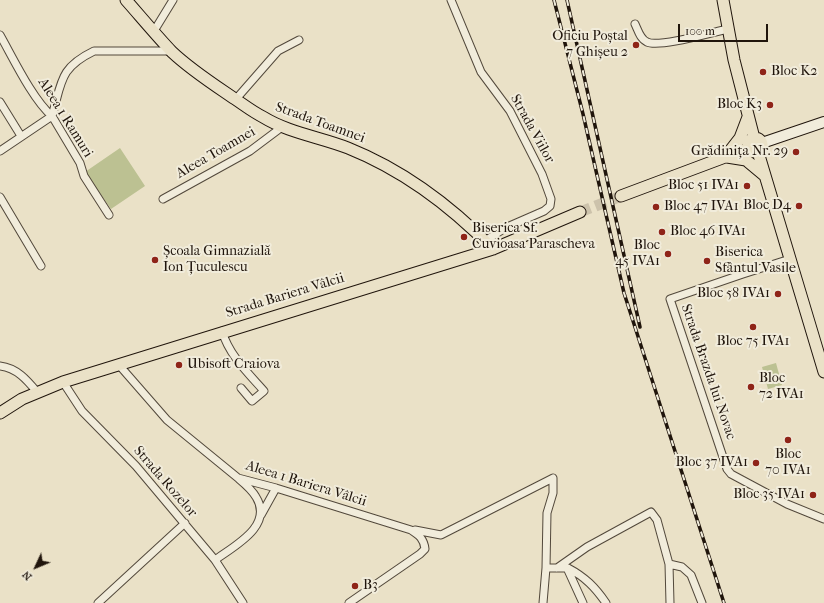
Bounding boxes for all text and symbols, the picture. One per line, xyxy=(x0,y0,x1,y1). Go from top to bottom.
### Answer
scale bar xyxy=(680,16,770,42)
text: 100 m xyxy=(685,24,715,38)
place label: Oficiu Poștal 7 Ghișeu 2 xyxy=(552,29,628,62)
marker: Oficiu Poștal 7 Ghișeu 2 xyxy=(631,40,641,50)
place label: Bloc K2 xyxy=(771,64,818,80)
marker: Bloc K2 xyxy=(758,67,768,77)
street label: Aleea 1 Ramuri xyxy=(34,75,96,161)
street label: Strada Viilor xyxy=(506,92,558,166)
place label: Bloc K3 xyxy=(717,97,762,113)
street label: Strada Toamnei xyxy=(273,99,367,147)
marker: Bloc K3 xyxy=(765,100,775,110)
street label: Aleea Toamnei xyxy=(173,124,259,182)
place label: Grădinița Nr. 29 xyxy=(691,144,788,160)
marker: Grădinița Nr. 29 xyxy=(791,147,801,157)
place label: Bloc 51 IVA1 xyxy=(668,178,739,194)
marker: Bloc 51 IVA1 xyxy=(742,181,752,191)
place label: Bloc D4 xyxy=(743,198,791,214)
place label: Bloc 47 IVA1 xyxy=(664,199,739,215)
marker: Bloc D4 xyxy=(794,201,804,211)
marker: Bloc 47 IVA1 xyxy=(651,202,661,212)
place label: Biserica Sf. Cuvioasa Parascheva xyxy=(472,221,595,254)
place label: Bloc 46 IVA1 xyxy=(670,224,746,240)
marker: Bloc 46 IVA1 xyxy=(657,227,667,237)
marker: Biserica Sf. Cuvioasa Parascheva xyxy=(459,232,469,242)
place label: Bloc 45 IVA1 xyxy=(615,238,660,270)
place label: Școala Gimnazială Ion Țuculescu xyxy=(163,244,271,276)
place label: Biserica Sfântul Vasile xyxy=(715,245,796,278)
marker: Bloc 45 IVA1 xyxy=(663,249,673,259)
marker: Școala Gimnazială Ion Țuculescu xyxy=(150,255,160,265)
marker: Biserica Sfântul Vasile xyxy=(702,256,712,266)
street label: Strada Bariera Vâlcii xyxy=(224,270,346,322)
place label: Bloc 58 IVA1 xyxy=(697,286,770,302)
marker: Bloc 58 IVA1 xyxy=(773,289,783,299)
street label: Strada Brazda lui Novac xyxy=(677,302,739,442)
marker: Bloc 75 IVA1 xyxy=(748,322,758,332)
place label: Bloc 75 IVA1 xyxy=(717,334,789,350)
place label: Ubisoft Craiova xyxy=(187,357,280,373)
marker: Ubisoft Craiova xyxy=(174,360,184,370)
place label: Bloc 72 IVA1 xyxy=(759,371,804,404)
marker: Bloc 72 IVA1 xyxy=(746,382,756,392)
marker: Bloc 70 IVA1 xyxy=(783,435,793,445)
street label: Strada Rozelor xyxy=(130,443,200,521)
place label: Bloc 70 IVA1 xyxy=(765,447,811,480)
place label: Bloc 37 IVA1 xyxy=(675,455,748,471)
street label: Aleea 1 Bariera Vâlcii xyxy=(244,458,368,510)
marker: Bloc 37 IVA1 xyxy=(751,458,761,468)
place label: Bloc 35 IVA1 xyxy=(733,487,805,503)
marker: Bloc 35 IVA1 xyxy=(808,490,818,500)
north arrow xyxy=(16,547,56,587)
text: N xyxy=(19,568,35,583)
place label: B3 xyxy=(363,578,378,594)
marker: B3 xyxy=(350,581,360,591)

